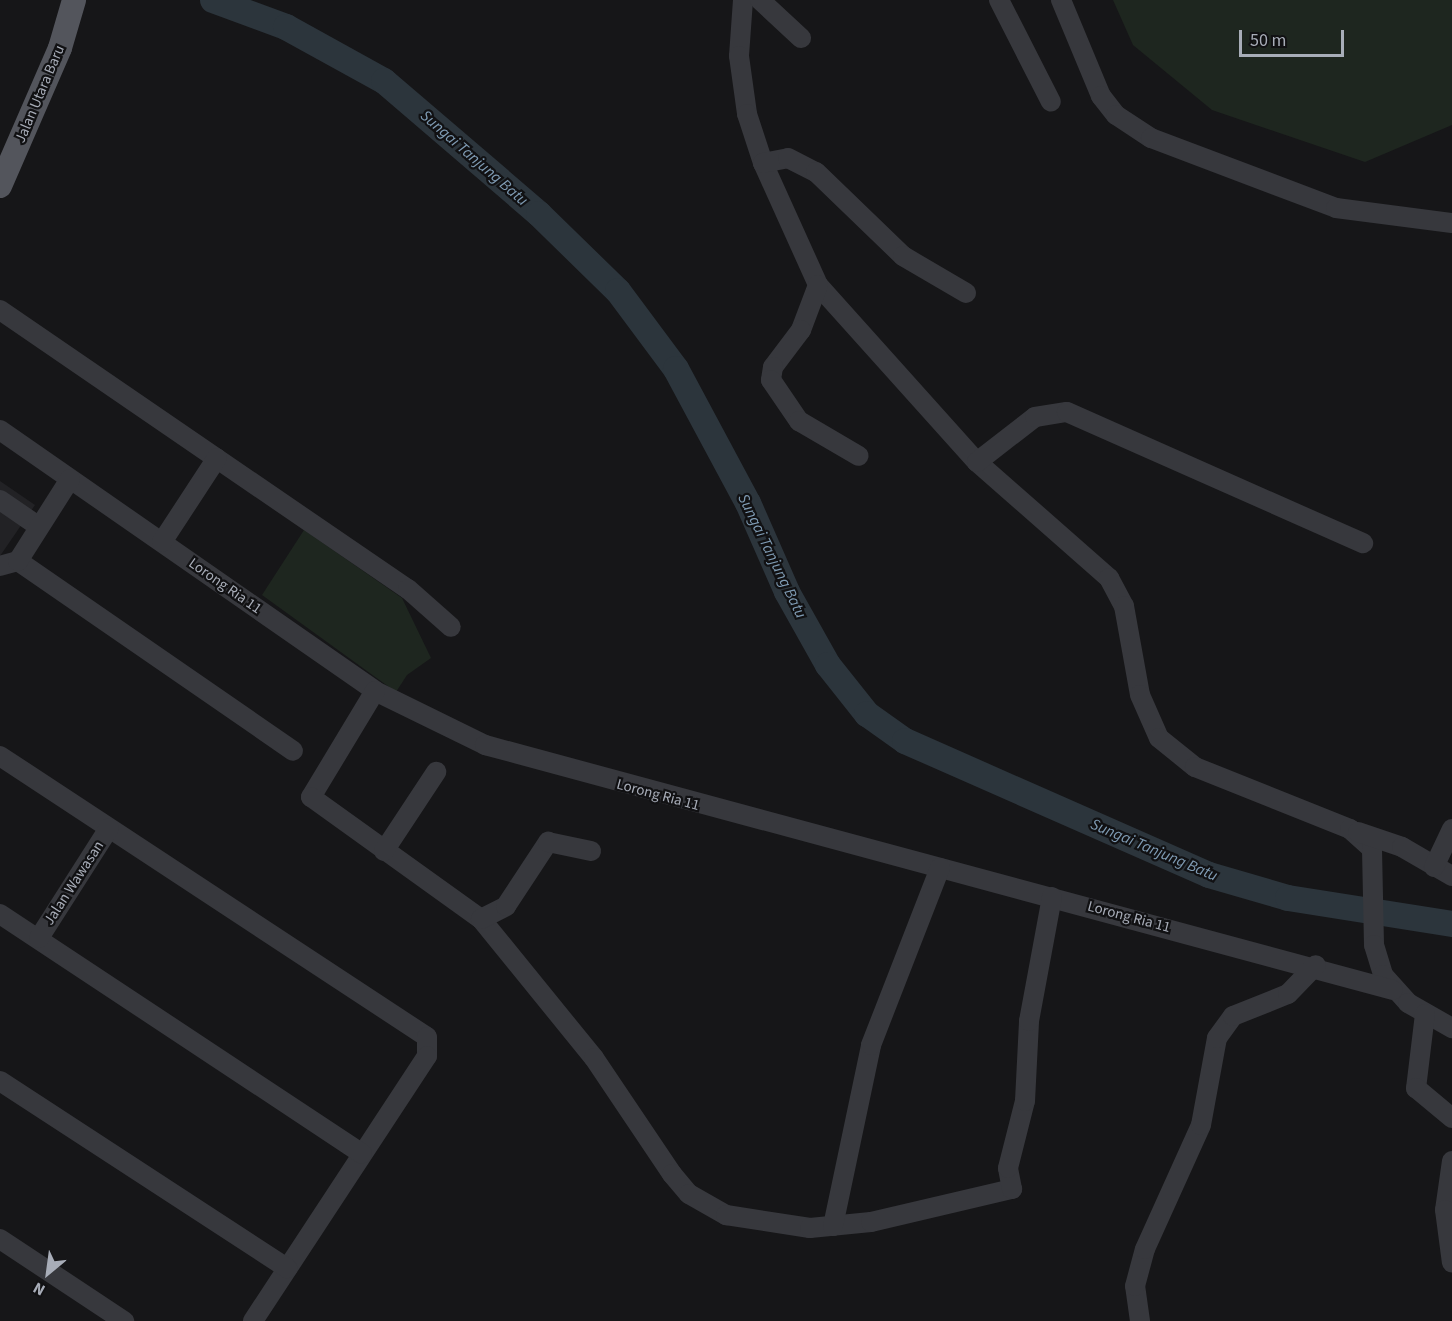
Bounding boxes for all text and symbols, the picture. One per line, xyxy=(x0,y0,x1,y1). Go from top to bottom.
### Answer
scale bar xyxy=(1242,18,1347,56)
text: 50 m xyxy=(1250,28,1286,53)
street label: Jalan Utara Baru xyxy=(11,42,69,146)
water label: Sungai Tanjung Batu xyxy=(416,106,532,210)
water label: Sungai Tanjung Batu xyxy=(734,491,810,621)
street label: Lorong Ria 11 xyxy=(185,554,265,618)
street label: Lorong Ria 11 xyxy=(615,775,701,815)
water label: Sungai Tanjung Batu xyxy=(1088,815,1220,885)
street label: Jalan Wawasan xyxy=(40,838,108,928)
street label: Lorong Ria 11 xyxy=(1086,897,1172,937)
north arrow xyxy=(18,1243,78,1303)
text: N xyxy=(29,1277,49,1301)

